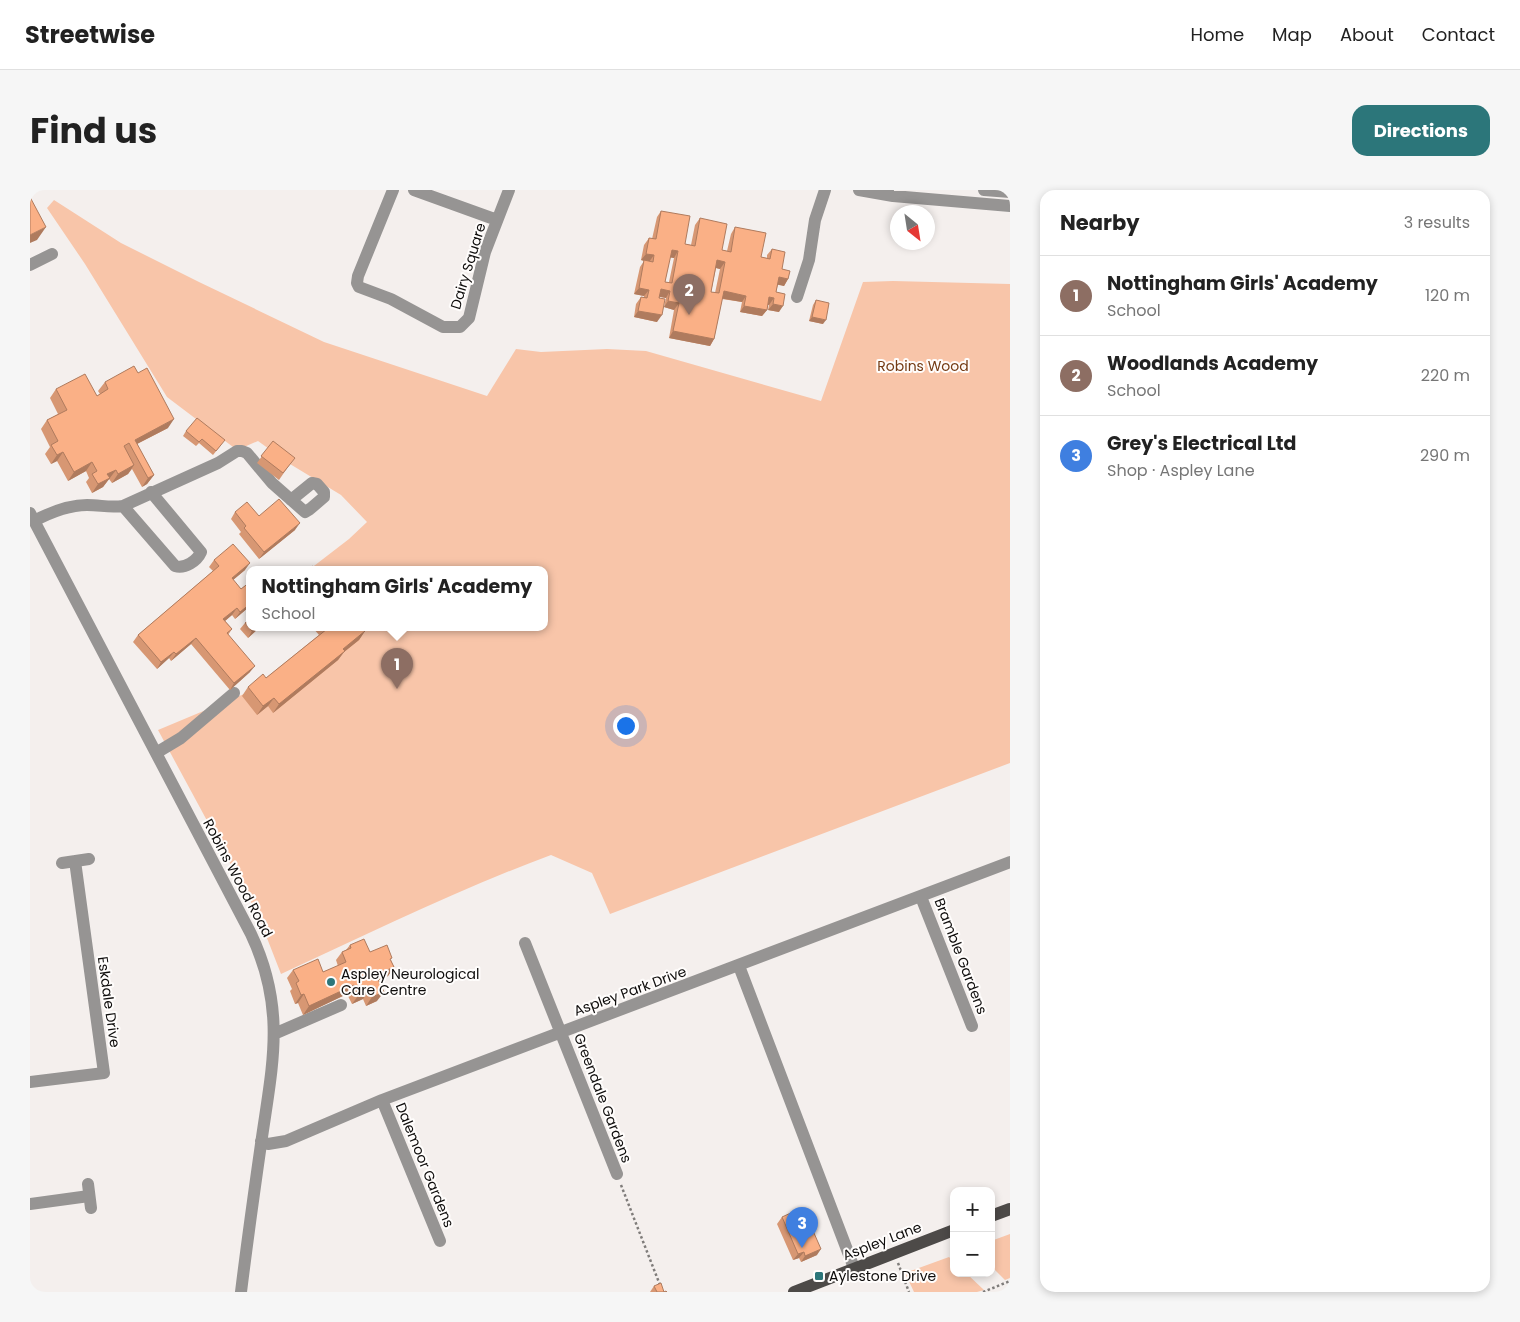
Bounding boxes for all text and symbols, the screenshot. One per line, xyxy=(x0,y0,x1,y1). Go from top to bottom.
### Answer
text: Streetwise xyxy=(25,18,155,51)
text: Home xyxy=(1190,22,1244,47)
text: Map xyxy=(1272,22,1312,47)
text: About xyxy=(1340,22,1394,47)
text: Contact xyxy=(1422,22,1495,47)
button: Directions xyxy=(1352,105,1490,156)
text: Find us xyxy=(30,106,157,155)
north arrow xyxy=(890,205,935,250)
text: Nearby xyxy=(1060,208,1140,237)
text: 3 results xyxy=(1404,211,1470,234)
street label: Dairy Square xyxy=(445,220,491,312)
text: Nottingham Girls' Academy xyxy=(1107,270,1378,297)
pin: 2 xyxy=(673,274,705,315)
text: 1 xyxy=(1073,284,1079,307)
text: 120 m xyxy=(1425,284,1470,307)
text: School xyxy=(1107,299,1161,322)
text: Woodlands Academy xyxy=(1107,350,1318,377)
park label: Robins Wood xyxy=(877,356,969,376)
text: 2 xyxy=(1071,364,1081,387)
text: 220 m xyxy=(1421,364,1470,387)
text: School xyxy=(1107,379,1161,402)
text: Grey's Electrical Ltd xyxy=(1107,430,1296,457)
text: 3 xyxy=(1071,444,1081,467)
text: 290 m xyxy=(1420,444,1470,467)
text: Shop · Aspley Lane xyxy=(1107,459,1255,482)
popup xyxy=(246,566,548,631)
text: Nottingham Girls' Academy xyxy=(262,573,532,600)
text: School xyxy=(262,602,315,625)
pin: 1 xyxy=(381,648,413,689)
your location xyxy=(613,713,639,739)
street label: Robins Wood Road xyxy=(198,815,278,941)
street label: Bramble Gardens xyxy=(930,895,992,1017)
street label: Eskdale Drive xyxy=(93,955,125,1049)
street label: Aspley Park Drive xyxy=(571,961,690,1021)
place label: Aspley Neurological Care Centre xyxy=(341,964,479,1000)
marker: Aspley Neurological Care Centre xyxy=(325,976,337,988)
street label: Greendale Gardens xyxy=(569,1030,637,1166)
street label: Dalemoor Gardens xyxy=(391,1100,459,1230)
map controls xyxy=(950,1187,995,1277)
button: + xyxy=(950,1187,995,1232)
pin: 3 xyxy=(786,1207,818,1248)
street label: Aspley Lane xyxy=(840,1217,925,1265)
button: − xyxy=(950,1232,995,1277)
place label: Aylestone Drive xyxy=(829,1266,937,1286)
marker: Aylestone Drive xyxy=(813,1270,825,1282)

